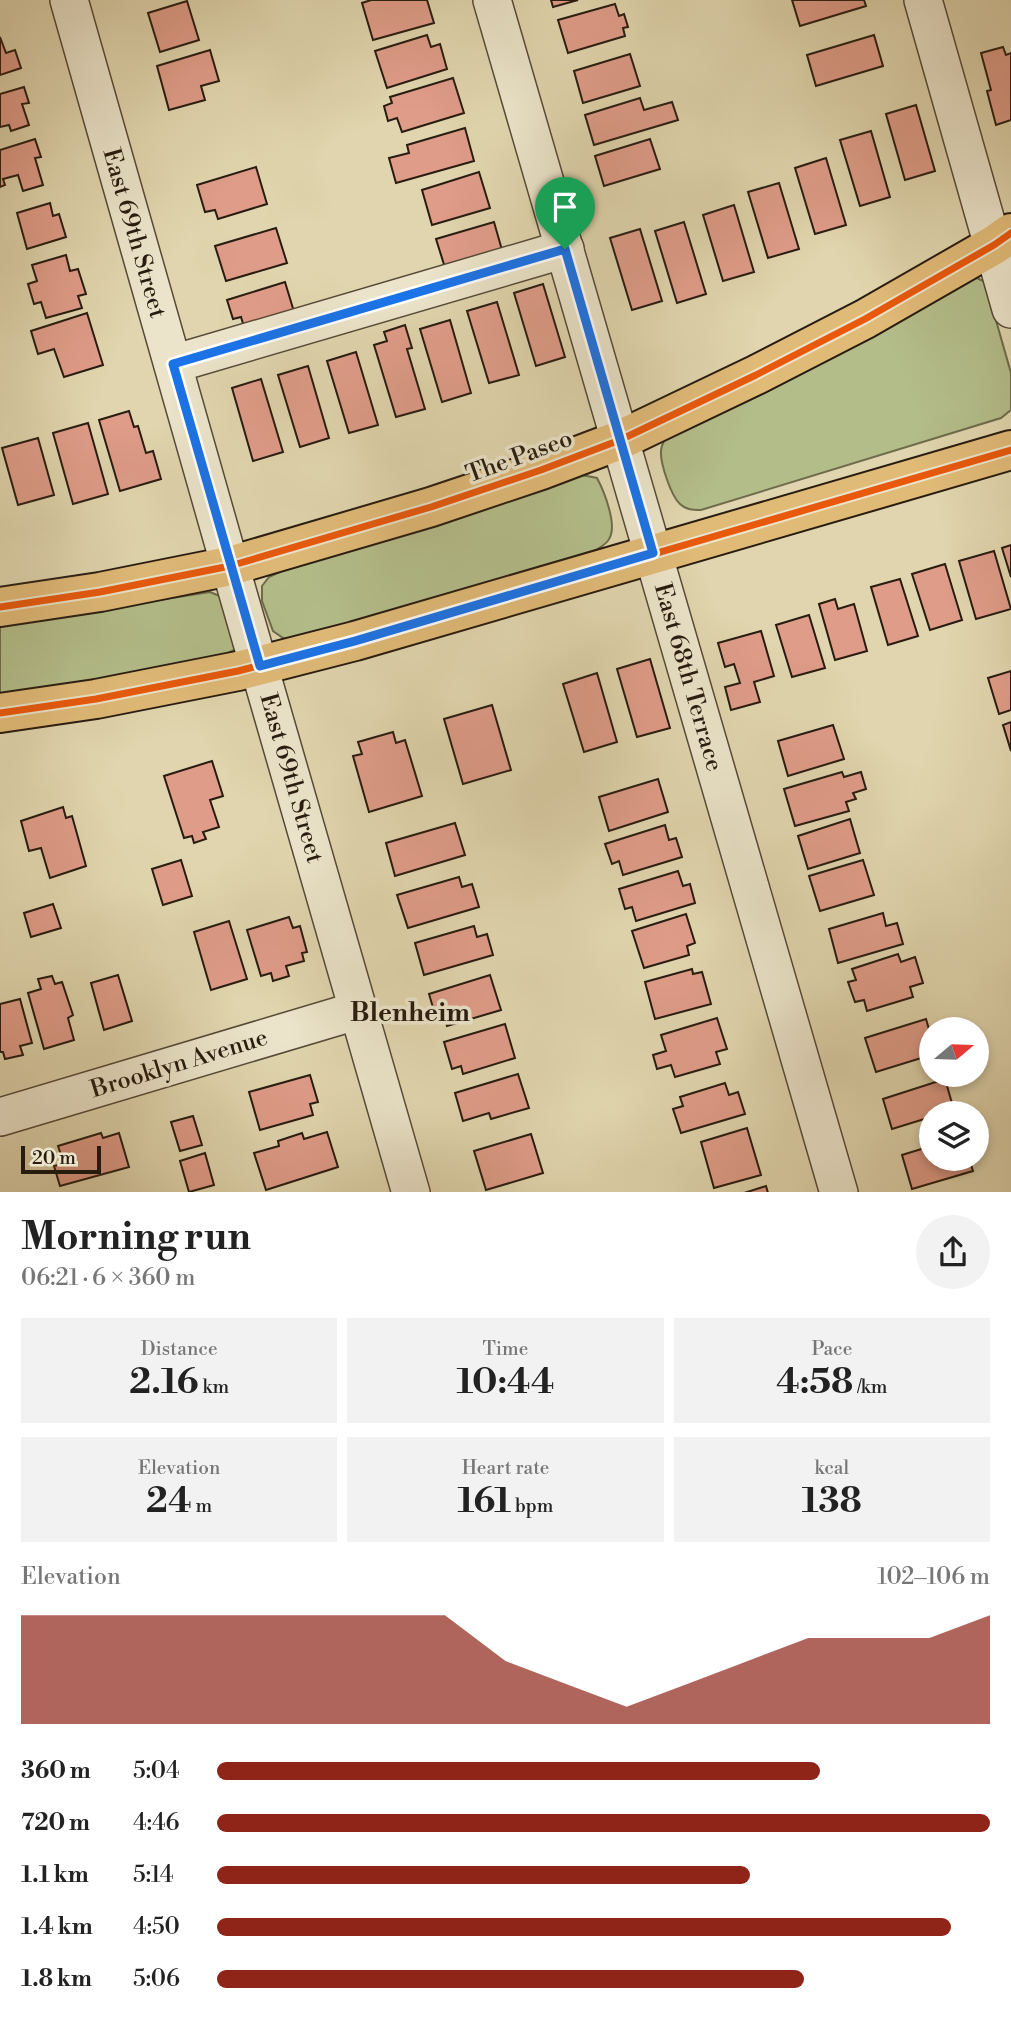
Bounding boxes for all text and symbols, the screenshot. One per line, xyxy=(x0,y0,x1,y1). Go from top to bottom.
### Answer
street label: East 69th Street xyxy=(95,145,173,322)
pin xyxy=(535,177,595,249)
icon: arrive xyxy=(546,188,584,226)
street label: The Paseo xyxy=(462,424,577,490)
street label: East 68th Terrace xyxy=(647,580,729,775)
street label: East 69th Street xyxy=(252,690,330,867)
district label: Blenheim xyxy=(350,997,470,1029)
north arrow xyxy=(919,1017,989,1087)
map controls xyxy=(919,1017,989,1171)
street label: Brooklyn Avenue xyxy=(86,1023,272,1105)
button: layers xyxy=(919,1101,989,1171)
scale bar xyxy=(21,1143,102,1175)
text: 20 m xyxy=(32,1146,76,1170)
text: Morning run xyxy=(21,1214,251,1261)
button: share xyxy=(916,1215,990,1289)
text: 06:21 · 6 × 360 m xyxy=(21,1264,195,1292)
text: Distance xyxy=(141,1337,218,1361)
text: Time xyxy=(483,1337,528,1361)
text: Pace xyxy=(811,1337,852,1361)
text: 2.16 xyxy=(129,1361,199,1404)
text: 10:44 xyxy=(456,1361,555,1404)
text: 4:58 xyxy=(776,1361,853,1404)
text: km xyxy=(199,1375,229,1399)
text: /km xyxy=(853,1375,887,1399)
text: Elevation xyxy=(138,1456,220,1480)
text: Heart rate xyxy=(462,1456,549,1480)
text: kcal xyxy=(815,1456,849,1480)
text: 24 xyxy=(146,1480,192,1523)
text: 161 xyxy=(458,1480,511,1523)
text: 138 xyxy=(802,1480,862,1523)
text: m xyxy=(192,1494,212,1518)
text: bpm xyxy=(511,1494,553,1518)
text: Elevation xyxy=(21,1563,121,1591)
text: 102–106 m xyxy=(877,1563,990,1591)
text: 360 m xyxy=(21,1757,91,1785)
text: 5:04 xyxy=(133,1757,180,1785)
text: 720 m xyxy=(21,1809,90,1837)
text: 4:46 xyxy=(133,1809,180,1837)
text: 1.1 km xyxy=(21,1861,89,1889)
text: 5:14 xyxy=(133,1861,174,1889)
text: 1.4 km xyxy=(21,1913,93,1941)
text: 4:50 xyxy=(133,1913,180,1941)
text: 1.8 km xyxy=(21,1965,92,1993)
text: 5:06 xyxy=(133,1965,180,1993)

